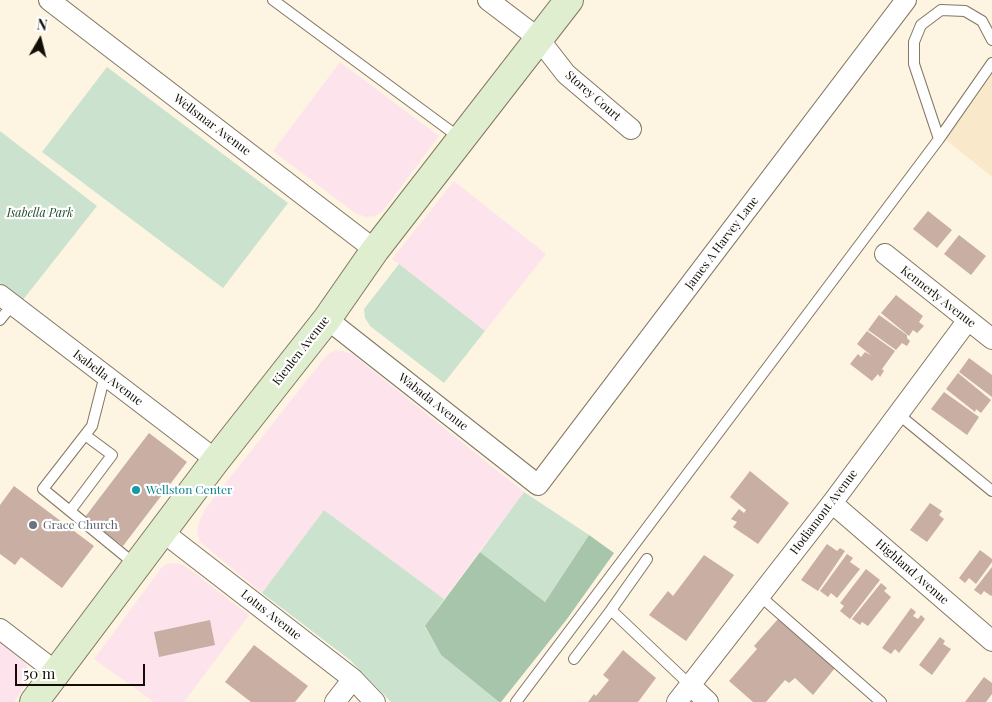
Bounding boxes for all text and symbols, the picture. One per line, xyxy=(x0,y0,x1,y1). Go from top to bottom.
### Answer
north arrow xyxy=(15,15,65,65)
text: N xyxy=(36,15,48,35)
street label: Storey Court xyxy=(562,68,624,124)
street label: Wellsmar Avenue xyxy=(171,91,253,159)
street label: James A Harvey Lane xyxy=(682,194,762,292)
park label: Isabella Park xyxy=(7,206,73,220)
street label: Kennerly Avenue xyxy=(898,263,978,331)
street label: Kienlen Avenue xyxy=(270,314,332,388)
street label: Isabella Avenue xyxy=(70,347,146,409)
street label: Wabada Avenue xyxy=(395,370,471,434)
street label: Hodiamont Avenue xyxy=(787,466,861,558)
place label: Wellston Center xyxy=(146,483,232,497)
marker: Wellston Center xyxy=(130,484,142,496)
place label: Grace Church xyxy=(43,518,118,532)
marker: Grace Church xyxy=(27,519,39,531)
street label: Highland Avenue xyxy=(873,536,951,608)
street label: Lotus Avenue xyxy=(238,587,304,643)
scale bar xyxy=(18,654,148,686)
text: 50 m xyxy=(23,663,55,683)

